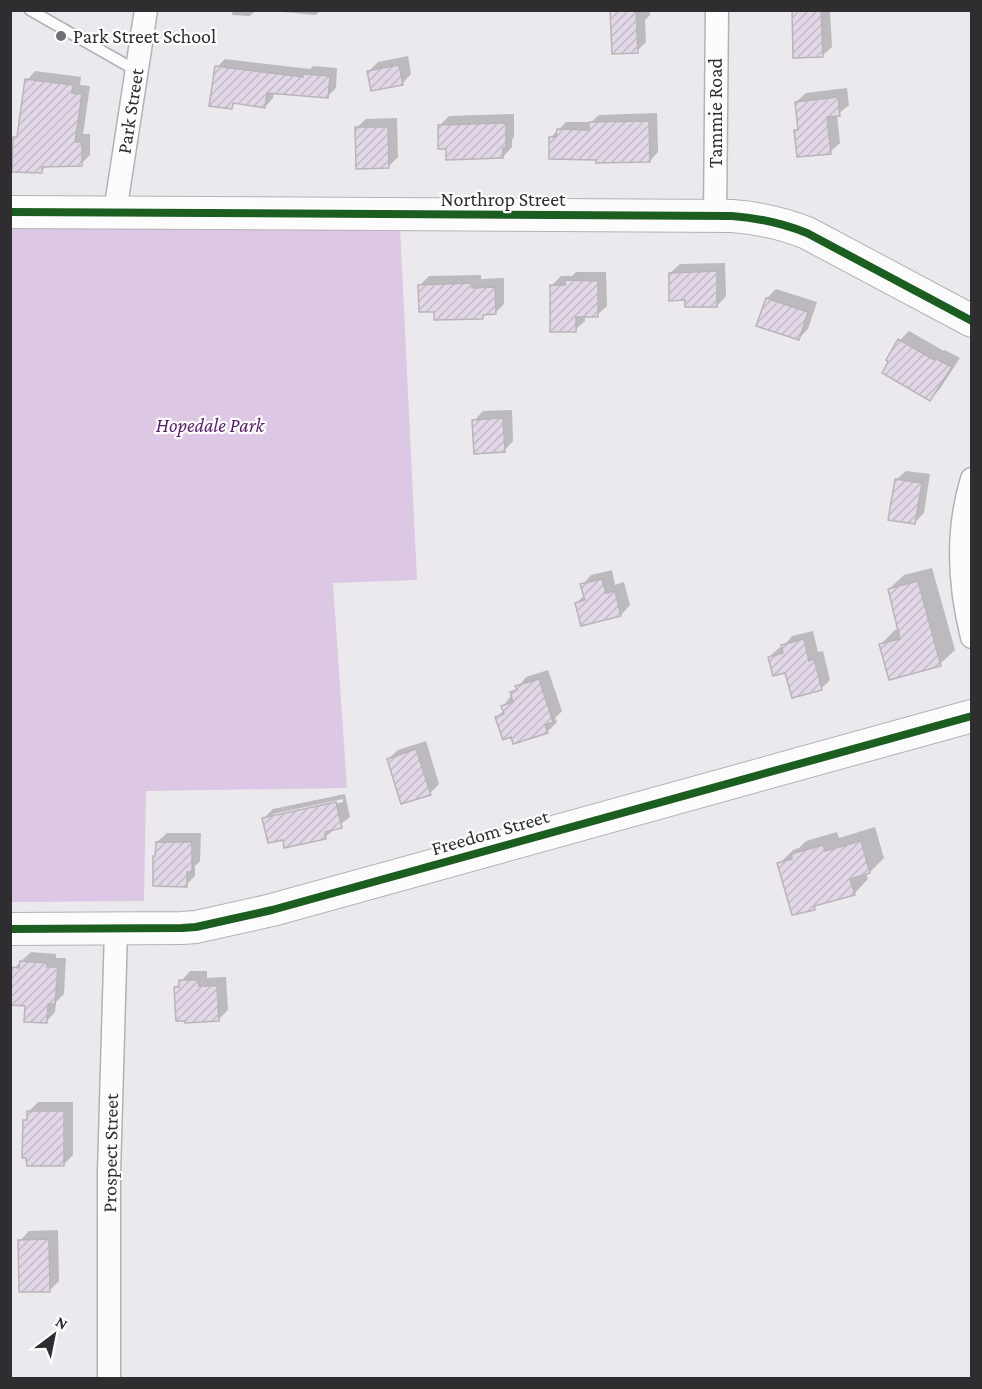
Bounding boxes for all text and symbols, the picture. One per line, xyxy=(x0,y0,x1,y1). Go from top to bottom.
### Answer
place label: Park Street School xyxy=(73,25,216,47)
marker: Park Street School xyxy=(54,29,68,43)
street label: Tammie Road xyxy=(704,58,726,168)
street label: Park Street xyxy=(112,66,148,155)
street label: Northrop Street xyxy=(440,188,566,211)
park label: Hopedale Park xyxy=(156,414,265,437)
street label: Freedom Street xyxy=(429,805,552,859)
street label: Prospect Street xyxy=(98,1093,123,1213)
north arrow xyxy=(24,1305,84,1365)
text: N xyxy=(53,1313,71,1333)

